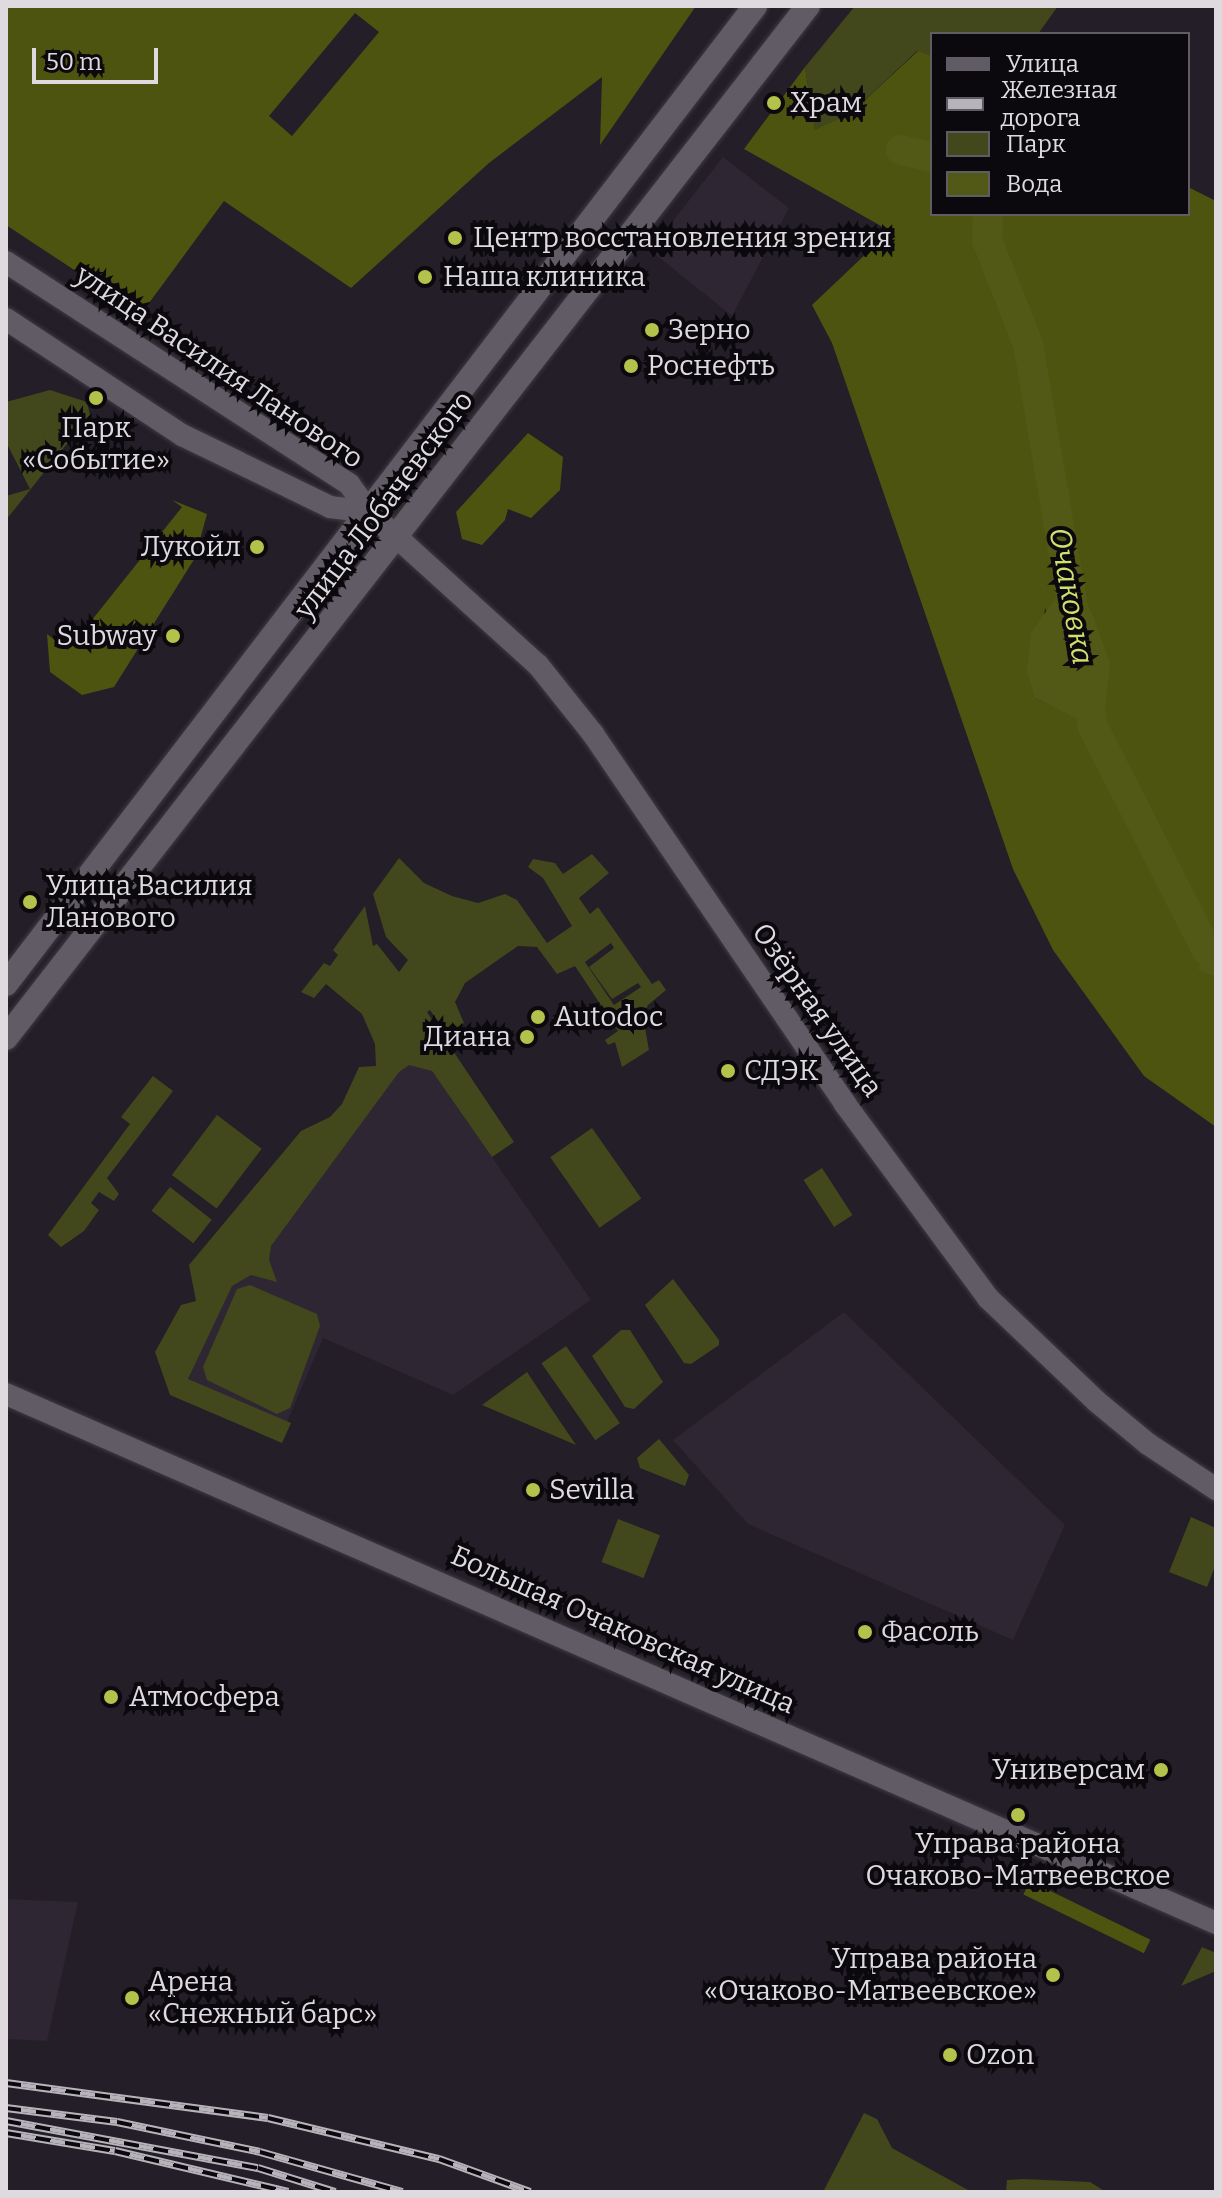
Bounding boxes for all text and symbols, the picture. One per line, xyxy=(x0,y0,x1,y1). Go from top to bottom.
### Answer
scale bar xyxy=(36,32,162,82)
legend xyxy=(930,32,1190,216)
text: 50 m xyxy=(46,48,102,76)
text: Улица xyxy=(1006,50,1079,78)
text: Железная дорога xyxy=(1000,76,1117,132)
place label: Храм xyxy=(790,86,862,120)
marker: Храм xyxy=(765,94,783,112)
text: Парк xyxy=(1006,130,1066,158)
text: Вода xyxy=(1006,170,1062,198)
place label: Центр восстановления зрения xyxy=(473,221,891,255)
marker: Центр восстановления зрения xyxy=(444,227,466,249)
street label: улица Василия Ланового xyxy=(69,258,369,476)
place label: Наша клиника xyxy=(443,260,646,294)
marker: Наша клиника xyxy=(414,266,436,288)
place label: Зерно xyxy=(668,313,751,347)
marker: Зерно xyxy=(643,321,661,339)
place label: Роснефть xyxy=(647,349,775,383)
marker: Роснефть xyxy=(622,357,640,375)
street label: улица Лобачевского xyxy=(287,385,481,625)
marker: Парк «Событие» xyxy=(87,389,105,407)
place label: Парк «Событие» xyxy=(22,411,170,477)
water label: Очаковка xyxy=(1041,525,1101,667)
place label: Лукойл xyxy=(141,530,241,564)
marker: Лукойл xyxy=(248,538,266,556)
place label: Subway xyxy=(56,619,157,653)
marker: Subway xyxy=(164,627,182,645)
place label: Улица Василия Ланового xyxy=(46,869,253,935)
marker: Улица Василия Ланового xyxy=(21,893,39,911)
street label: Озёрная улица xyxy=(745,917,889,1103)
place label: Autodoc xyxy=(554,1000,663,1034)
marker: Autodoc xyxy=(529,1008,547,1026)
place label: Диана xyxy=(424,1020,511,1054)
marker: Диана xyxy=(518,1028,536,1046)
place label: СДЭК xyxy=(744,1054,819,1088)
marker: СДЭК xyxy=(719,1062,737,1080)
place label: Sevilla xyxy=(549,1473,634,1507)
marker: Sevilla xyxy=(524,1481,542,1499)
street label: Большая Очаковская улица xyxy=(446,1539,800,1721)
place label: Фасоль xyxy=(881,1615,979,1649)
marker: Фасоль xyxy=(856,1623,874,1641)
place label: Атмосфера xyxy=(129,1680,280,1714)
marker: Атмосфера xyxy=(100,1686,122,1708)
place label: Универсам xyxy=(992,1753,1145,1787)
marker: Универсам xyxy=(1152,1761,1170,1779)
marker: Управа района Очаково-Матвеевское xyxy=(1009,1806,1027,1824)
place label: Управа района Очаково-Матвеевское xyxy=(866,1827,1170,1893)
place label: Управа района «Очаково-Матвеевское» xyxy=(704,1942,1037,2008)
place label: Арена «Снежный барс» xyxy=(148,1965,377,2031)
marker: Управа района «Очаково-Матвеевское» xyxy=(1044,1966,1062,1984)
marker: Арена «Снежный барс» xyxy=(123,1989,141,2007)
place label: Ozon xyxy=(966,2038,1034,2072)
marker: Ozon xyxy=(941,2046,959,2064)

